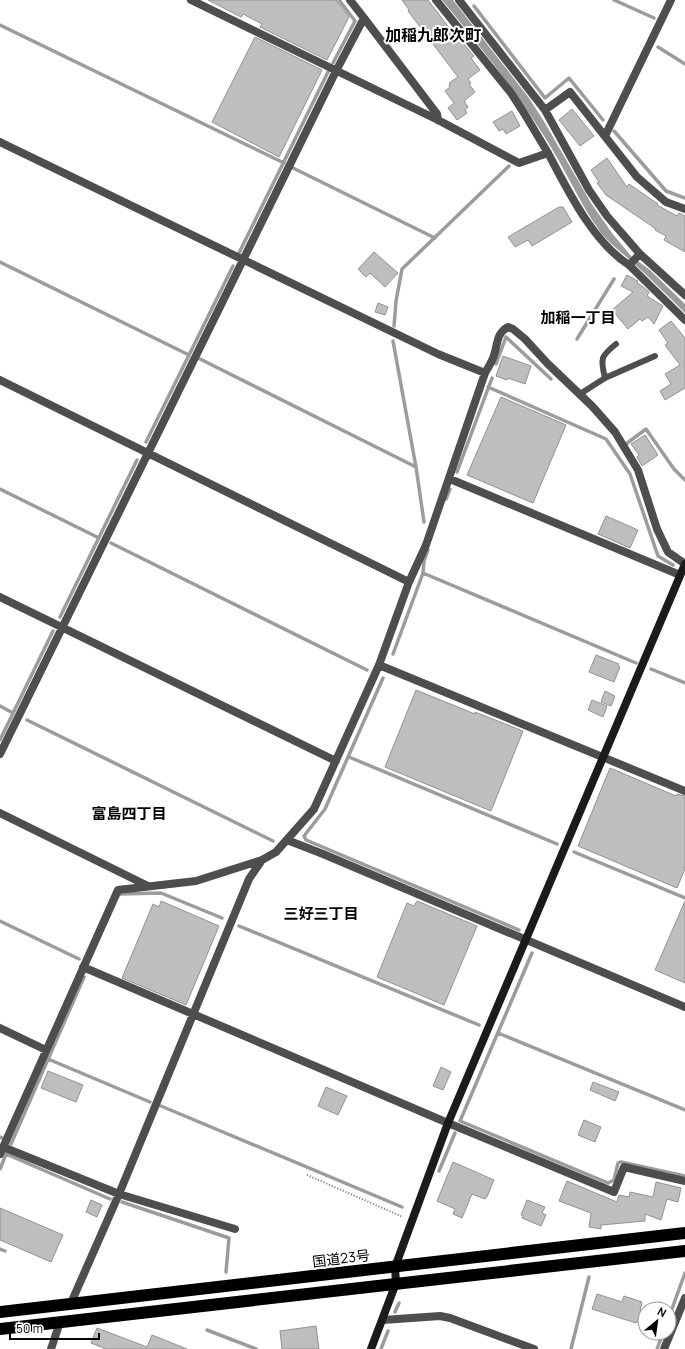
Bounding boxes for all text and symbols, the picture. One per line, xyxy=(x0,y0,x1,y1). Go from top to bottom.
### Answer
district label: 加稲九郎次町 xyxy=(385,24,481,46)
district label: 加稲一丁目 xyxy=(540,307,616,328)
district label: 富島四丁目 xyxy=(91,803,167,824)
district label: 三好三丁目 xyxy=(283,903,359,924)
street label: 国道23号 xyxy=(311,1245,371,1271)
north arrow xyxy=(637,1301,677,1341)
text: N xyxy=(655,1303,669,1320)
scale bar xyxy=(10,1315,99,1341)
text: 50 m xyxy=(16,1320,43,1337)

